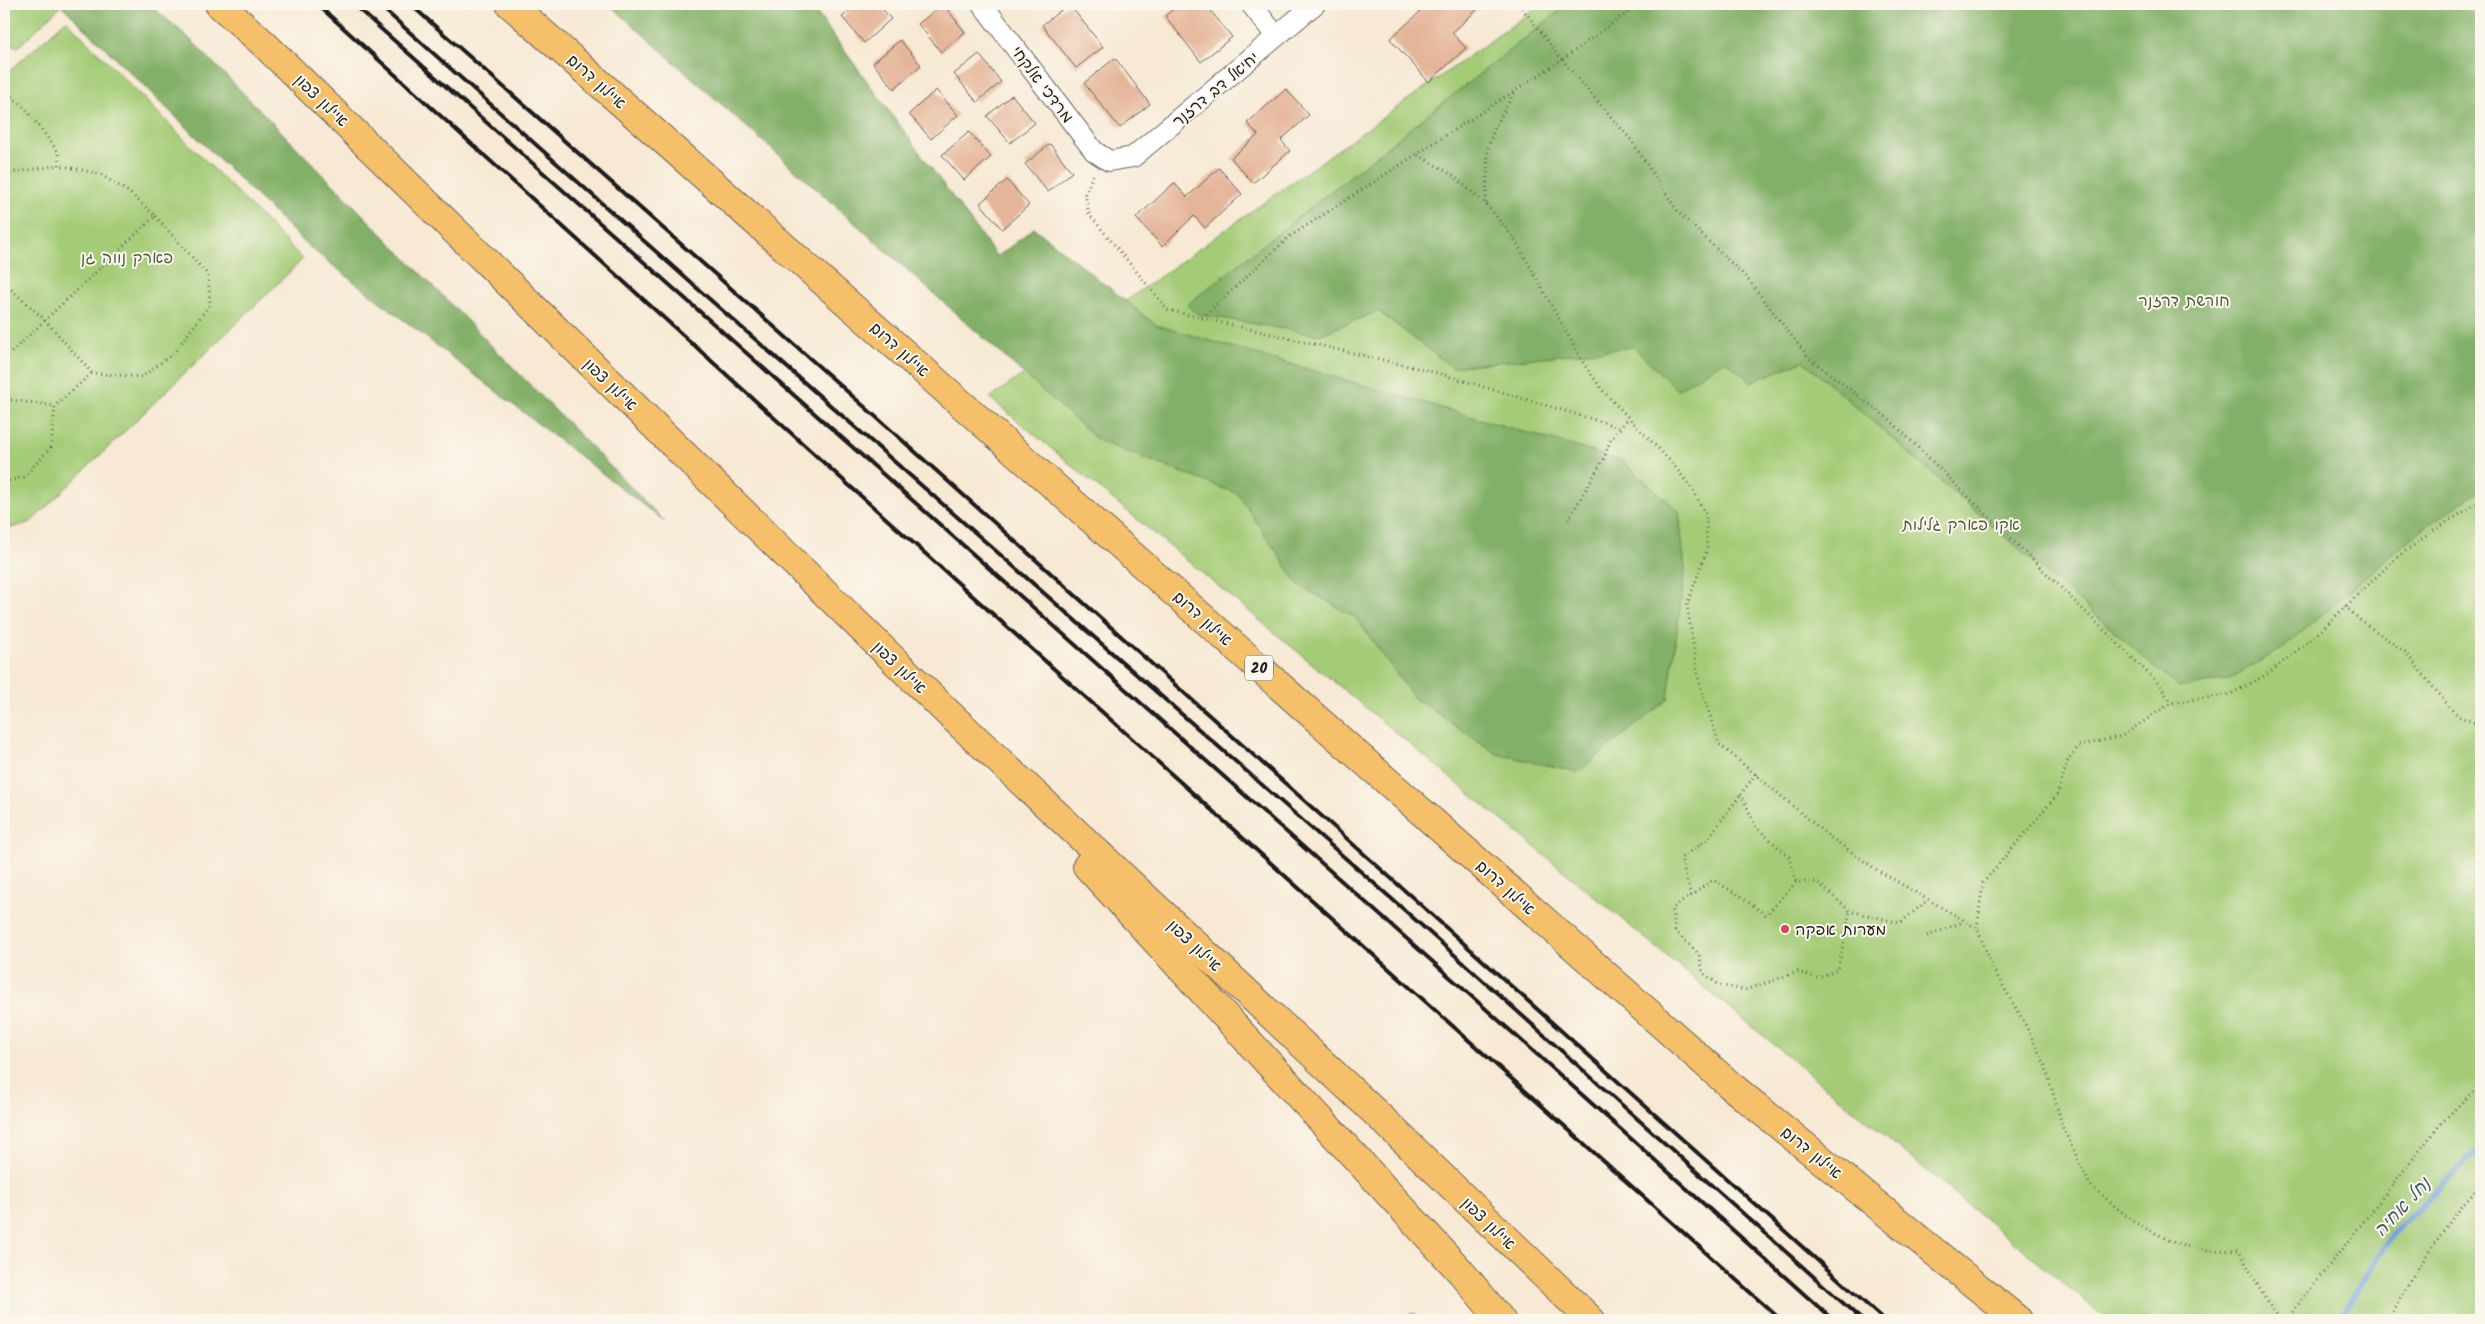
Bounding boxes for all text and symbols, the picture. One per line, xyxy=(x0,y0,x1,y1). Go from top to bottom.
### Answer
street label: מרדכי אלקחי xyxy=(1004,41,1079,129)
street label: יחיאל דב דרזנר xyxy=(1167,46,1265,134)
street label: איילון דרום xyxy=(561,49,631,116)
street label: איילון צפון xyxy=(288,69,354,133)
park label: פארק נווה גן xyxy=(81,246,173,271)
park label: חורשת דרזנר xyxy=(2138,289,2230,314)
street label: איילון דרום xyxy=(864,317,934,384)
street label: איילון צפון xyxy=(577,353,643,417)
park label: אקו פארק גלילות xyxy=(1901,513,2020,538)
street label: איילון דרום xyxy=(1167,586,1237,653)
street label: איילון צפון xyxy=(866,636,932,700)
road number: 20 xyxy=(1245,656,1273,680)
street label: איילון דרום xyxy=(1470,855,1540,922)
street label: איילון צפון xyxy=(1161,914,1227,978)
place label: מערות אפקה xyxy=(1795,918,1886,943)
marker: מערות אפקה xyxy=(1779,923,1791,935)
street label: איילון דרום xyxy=(1775,1121,1847,1186)
water label: נחל אחיה xyxy=(2368,1170,2440,1245)
street label: איילון צפון xyxy=(1455,1192,1521,1256)

